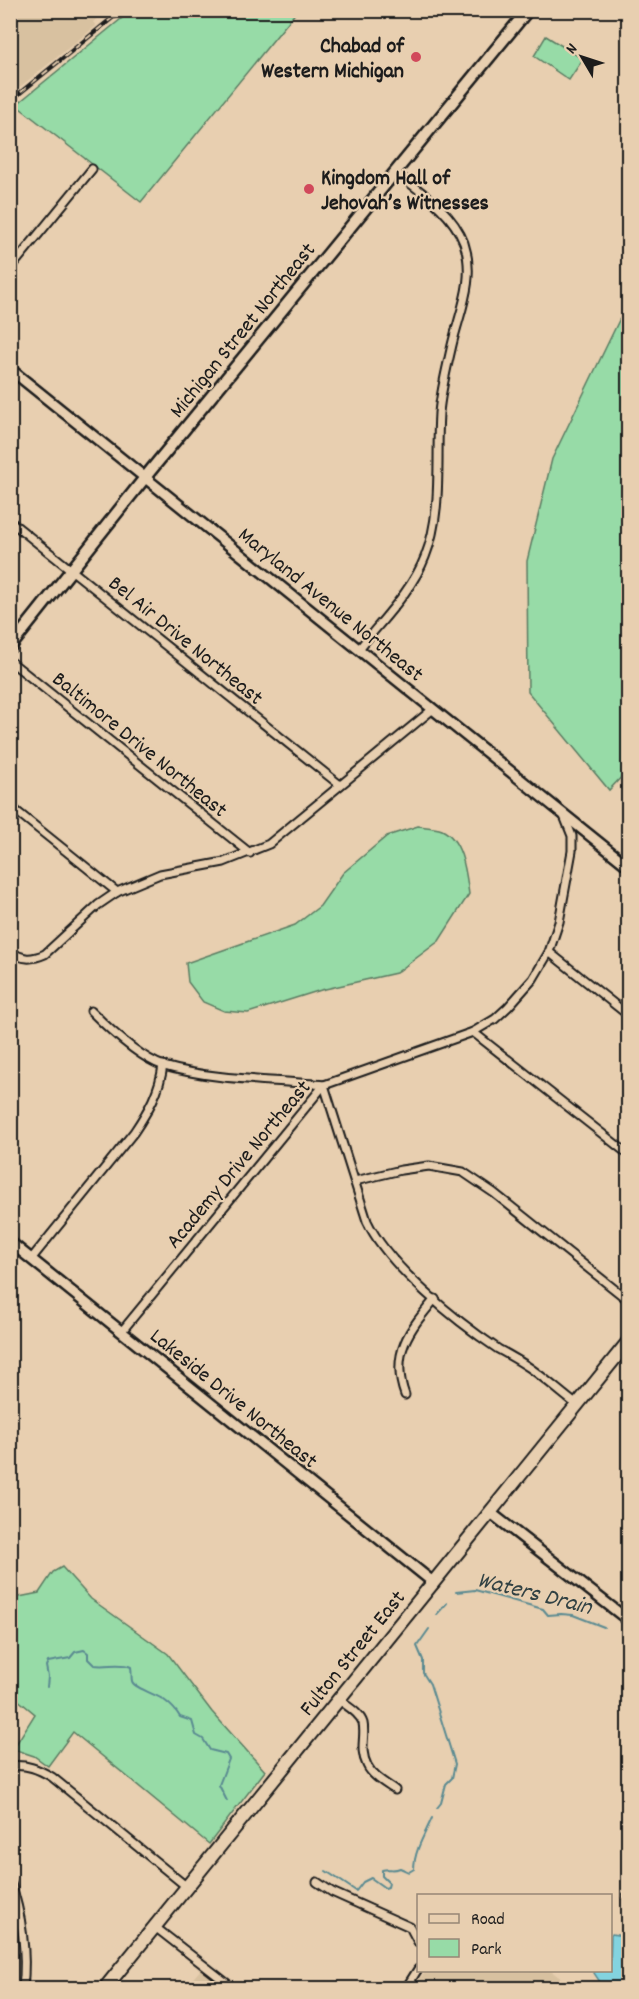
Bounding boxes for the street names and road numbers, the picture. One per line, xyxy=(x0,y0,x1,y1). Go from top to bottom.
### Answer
street label: Michigan Street Northeast xyxy=(163,237,324,426)
street label: Maryland Avenue Northeast xyxy=(230,521,429,690)
street label: Bel Air Drive Northeast xyxy=(101,569,269,714)
street label: Baltimore Drive Northeast xyxy=(44,665,233,826)
street label: Academy Drive Northeast xyxy=(160,1074,320,1256)
street label: Lakeside Drive Northeast xyxy=(142,1322,323,1477)
street label: Fulton Street East xyxy=(293,1585,414,1724)

